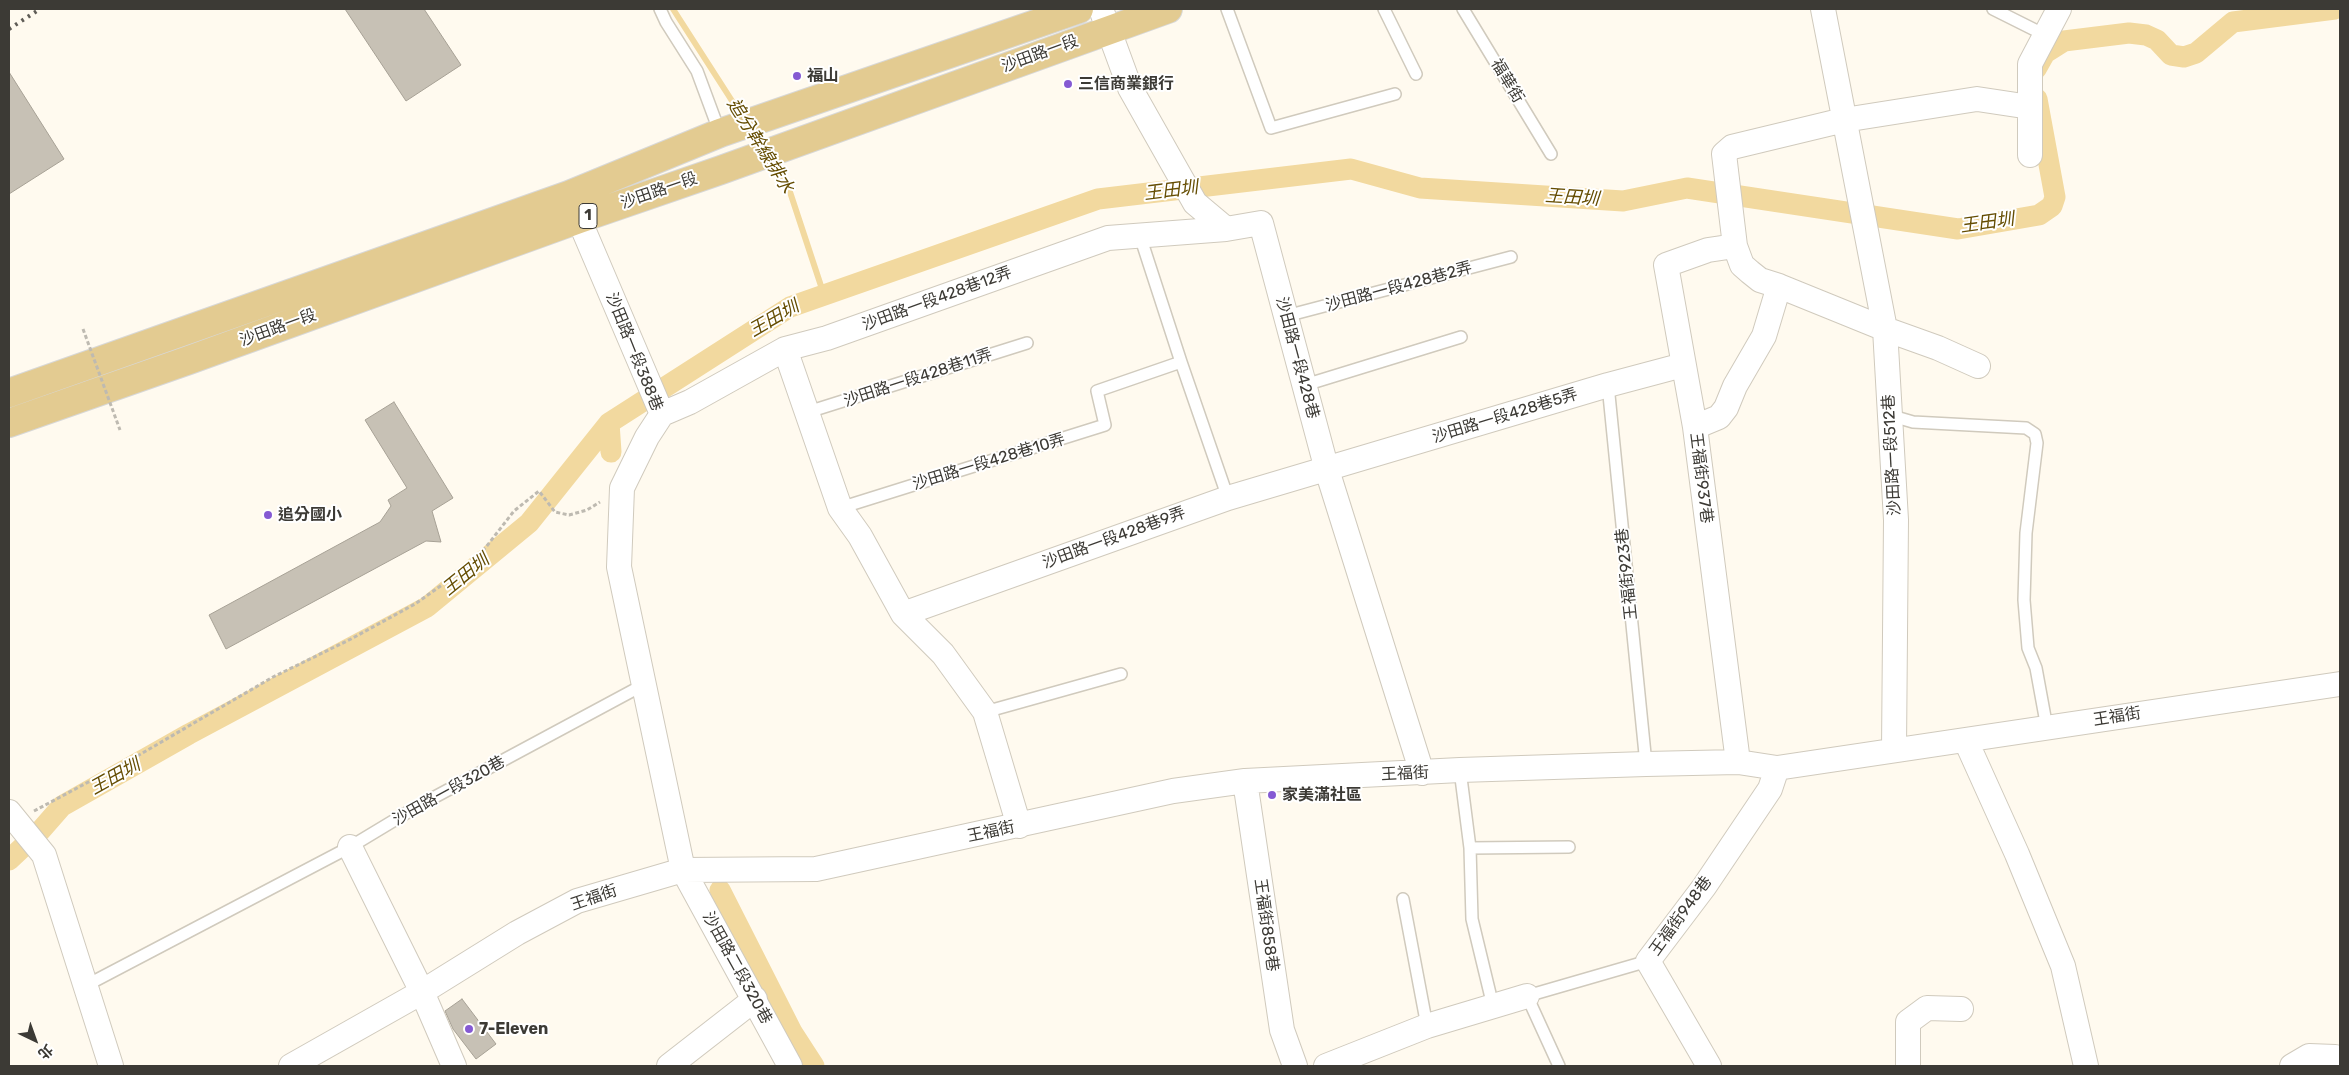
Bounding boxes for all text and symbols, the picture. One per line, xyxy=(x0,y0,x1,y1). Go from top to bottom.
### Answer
street label: 沙田路一段 xyxy=(999,31,1081,77)
street label: 福華街 xyxy=(1486,55,1528,107)
place label: 福山 xyxy=(807,66,839,86)
marker: 福山 xyxy=(791,70,803,82)
place label: 三信商業銀行 xyxy=(1078,74,1174,94)
marker: 三信商業銀行 xyxy=(1062,78,1074,90)
water label: 追分幹線排水 xyxy=(722,94,798,198)
street label: 沙田路一段 xyxy=(618,169,700,213)
water label: 王田圳 xyxy=(1143,177,1199,205)
water label: 王田圳 xyxy=(1544,185,1600,211)
road number: 1 xyxy=(579,204,597,228)
water label: 王田圳 xyxy=(1959,209,2015,237)
street label: 沙田路一段428巷2弄 xyxy=(1324,258,1474,316)
street label: 沙田路一段428巷12弄 xyxy=(860,263,1014,335)
street label: 沙田路一段388巷 xyxy=(602,290,666,414)
street label: 沙田路一段428巷 xyxy=(1271,295,1323,421)
water label: 王田圳 xyxy=(745,296,803,342)
street label: 沙田路一段 xyxy=(237,305,319,351)
street label: 沙田路一段428巷11弄 xyxy=(841,345,995,411)
street label: 沙田路一段428巷5弄 xyxy=(1430,385,1580,447)
street label: 沙田路一段512巷 xyxy=(1879,394,1905,516)
street label: 沙田路一段428巷10弄 xyxy=(910,430,1068,494)
street label: 王福街937巷 xyxy=(1686,432,1716,524)
street label: 沙田路一段428巷9弄 xyxy=(1040,503,1188,573)
place label: 追分國小 xyxy=(278,505,342,525)
marker: 追分國小 xyxy=(262,509,274,521)
street label: 王福街923巷 xyxy=(1613,527,1641,621)
water label: 王田圳 xyxy=(438,550,494,600)
street label: 王福街 xyxy=(2092,704,2142,730)
street label: 沙田路一段320巷 xyxy=(390,752,508,830)
water label: 王田圳 xyxy=(86,754,144,800)
street label: 王福街 xyxy=(1381,763,1429,785)
place label: 家美滿社區 xyxy=(1282,785,1362,805)
marker: 家美滿社區 xyxy=(1266,789,1278,801)
street label: 王福街 xyxy=(966,818,1016,846)
street label: 王福街948巷 xyxy=(1646,873,1716,959)
street label: 王福街858巷 xyxy=(1250,877,1282,973)
street label: 王福街 xyxy=(568,881,620,915)
street label: 沙田路二段320巷 xyxy=(698,909,776,1027)
north arrow xyxy=(10,1015,60,1065)
place label: 7-Eleven xyxy=(479,1019,548,1039)
marker: 7-Eleven xyxy=(463,1023,475,1035)
text: 北 xyxy=(34,1041,56,1063)

